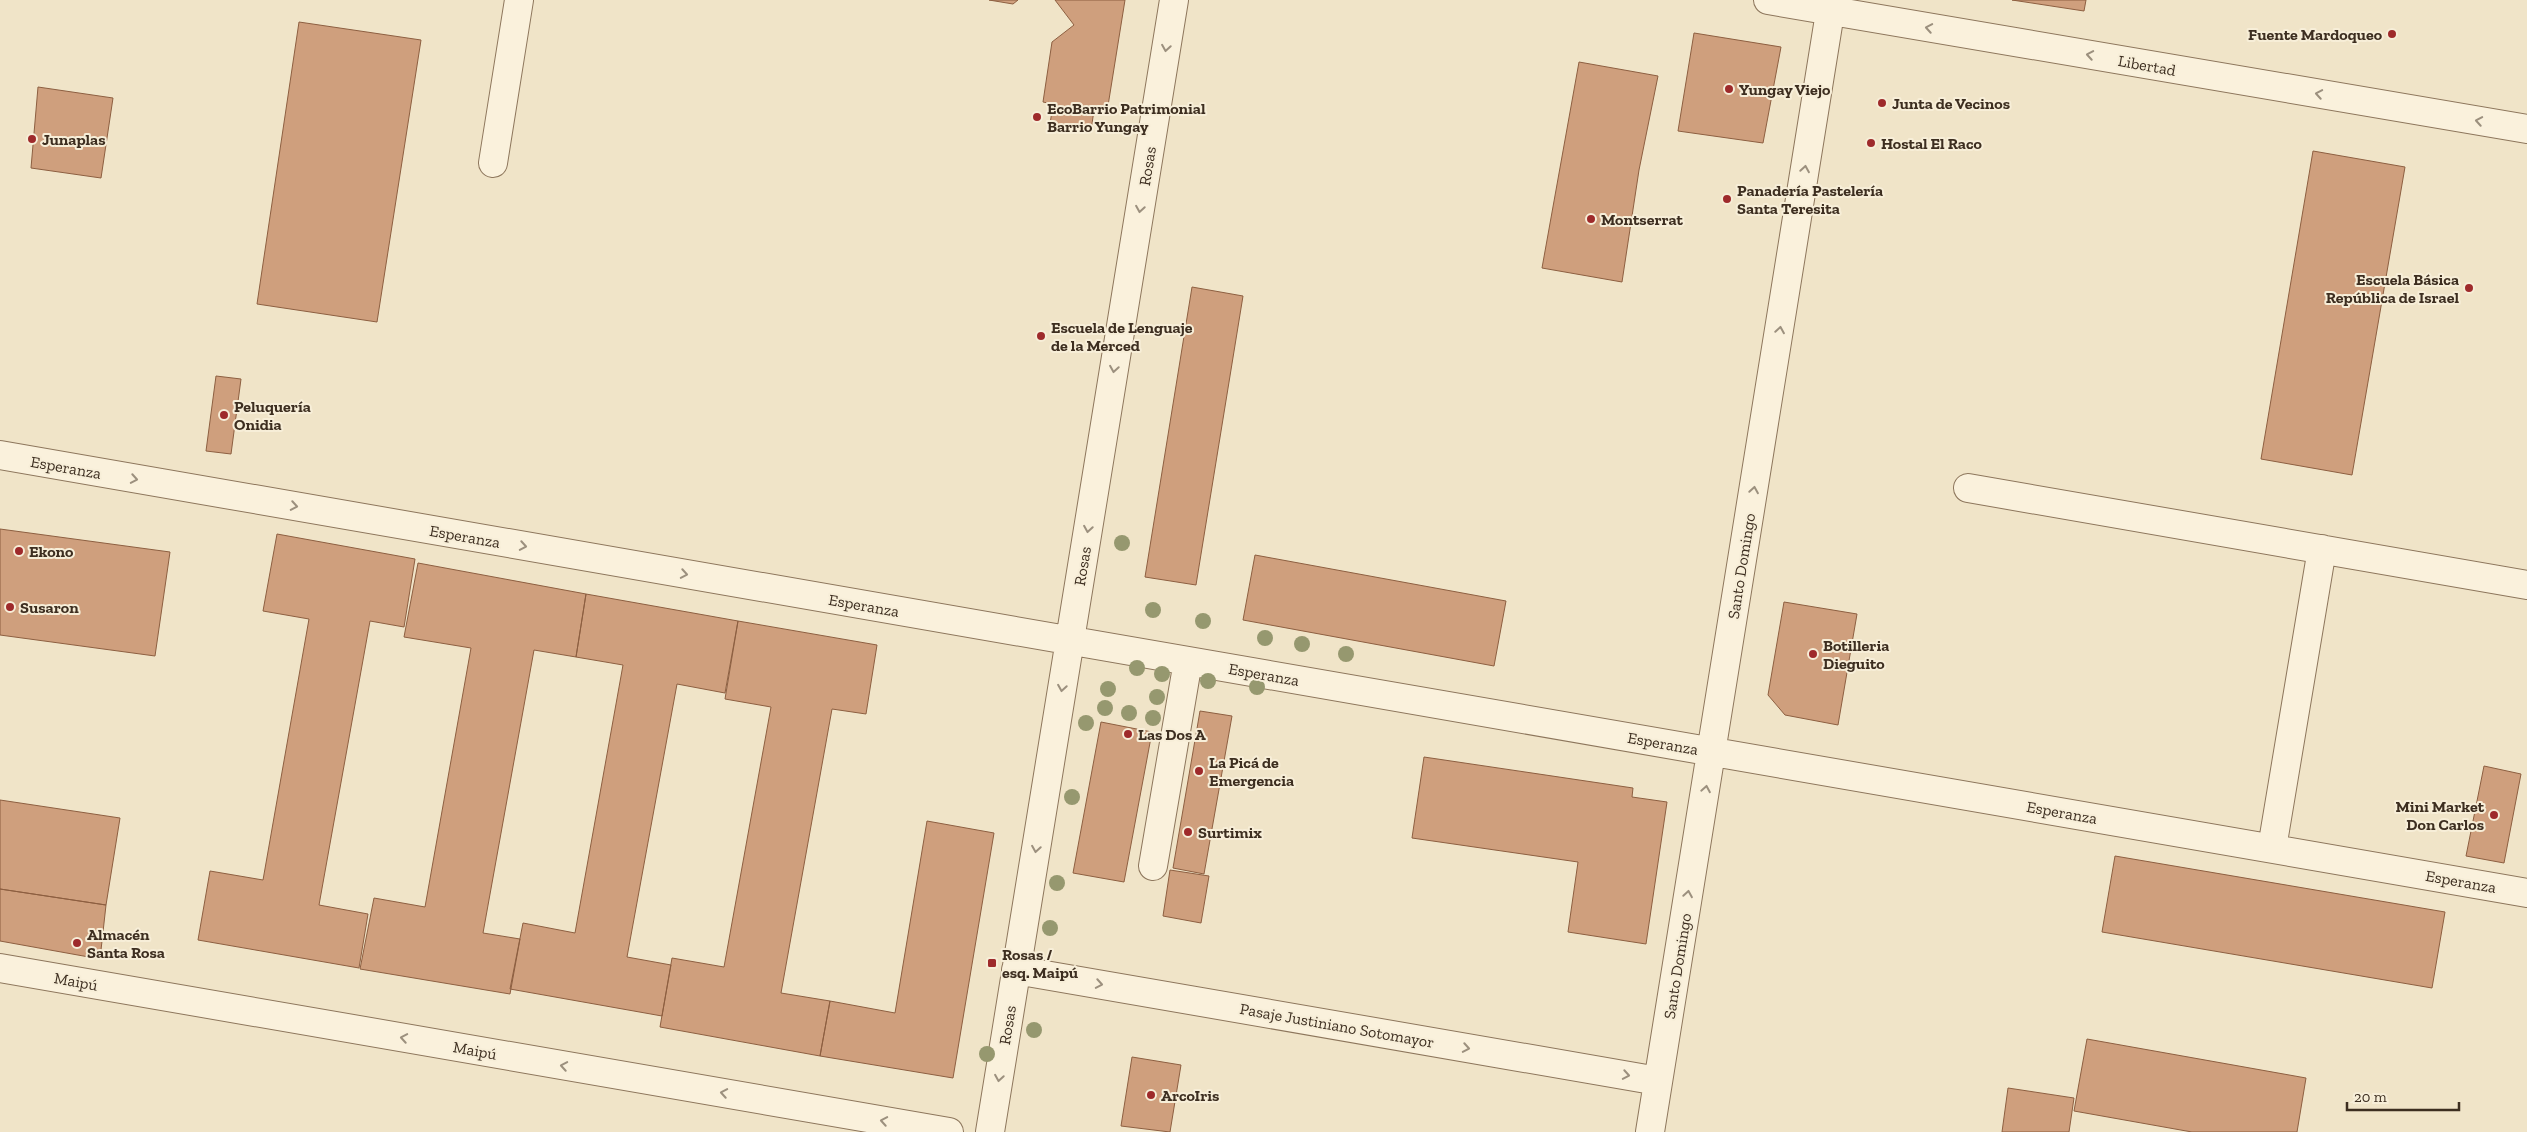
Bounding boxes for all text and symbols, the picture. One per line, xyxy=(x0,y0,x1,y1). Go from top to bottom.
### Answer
one-way arrow xyxy=(1925,23,1934,33)
place label: Fuente Mardoqueo xyxy=(2248,25,2383,44)
marker: Fuente Mardoqueo xyxy=(2386,28,2398,40)
one-way arrow xyxy=(1161,44,1171,52)
one-way arrow xyxy=(2085,50,2094,60)
street label: Libertad xyxy=(2116,51,2178,80)
place label: Yungay Viejo xyxy=(1739,80,1831,99)
marker: Yungay Viejo xyxy=(1723,83,1735,95)
one-way arrow xyxy=(2314,89,2323,99)
place label: Junta de Vecinos xyxy=(1892,94,2010,113)
marker: Junta de Vecinos xyxy=(1876,97,1888,109)
place label: EcoBarrio Patrimonial Barrio Yungay xyxy=(1047,99,1206,136)
marker: EcoBarrio Patrimonial Barrio Yungay xyxy=(1031,111,1043,123)
one-way arrow xyxy=(2475,117,2483,127)
place label: Junaplas xyxy=(42,130,106,149)
marker: Junaplas xyxy=(26,133,38,145)
place label: Hostal El Raco xyxy=(1881,134,1982,153)
marker: Hostal El Raco xyxy=(1865,137,1877,149)
street label: Rosas xyxy=(1135,145,1160,187)
one-way arrow xyxy=(1800,165,1810,173)
place label: Panadería Pastelería Santa Teresita xyxy=(1737,181,1883,218)
marker: Panadería Pastelería Santa Teresita xyxy=(1721,193,1733,205)
one-way arrow xyxy=(1135,205,1146,213)
place label: Montserrat xyxy=(1601,210,1684,229)
marker: Montserrat xyxy=(1585,213,1597,225)
place label: Escuela Básica República de Israel xyxy=(2326,270,2459,307)
marker: Escuela Básica República de Israel xyxy=(2463,282,2475,294)
place label: Escuela de Lenguaje de la Merced xyxy=(1051,318,1193,355)
one-way arrow xyxy=(1774,325,1784,334)
marker: Escuela de Lenguaje de la Merced xyxy=(1035,330,1047,342)
one-way arrow xyxy=(1109,365,1120,373)
place label: Peluquería Onidia xyxy=(234,397,311,434)
marker: Peluquería Onidia xyxy=(218,409,230,421)
street label: Esperanza xyxy=(29,452,103,483)
one-way arrow xyxy=(130,473,139,483)
one-way arrow xyxy=(1748,486,1758,494)
one-way arrow xyxy=(290,501,299,511)
street label: Santo Domingo xyxy=(1724,512,1759,620)
street label: Esperanza xyxy=(428,521,502,552)
one-way arrow xyxy=(1083,526,1094,534)
one-way arrow xyxy=(519,540,528,550)
place label: Ekono xyxy=(29,542,74,561)
marker: Ekono xyxy=(13,545,25,557)
street label: Rosas xyxy=(1070,545,1095,587)
one-way arrow xyxy=(679,568,688,578)
street label: Esperanza xyxy=(827,590,901,621)
place label: Susaron xyxy=(20,598,79,617)
marker: Susaron xyxy=(4,601,16,613)
place label: Botilleria Dieguito xyxy=(1823,636,1889,673)
marker: Botilleria Dieguito xyxy=(1807,648,1819,660)
street label: Esperanza xyxy=(1227,659,1301,690)
one-way arrow xyxy=(1058,684,1068,693)
place label: Las Dos A xyxy=(1138,725,1206,744)
marker: Las Dos A xyxy=(1122,728,1134,740)
street label: Esperanza xyxy=(1626,728,1700,759)
place label: La Picá de Emergencia xyxy=(1209,753,1294,790)
marker: La Picá de Emergencia xyxy=(1193,765,1205,777)
one-way arrow xyxy=(1700,784,1710,793)
street label: Esperanza xyxy=(2025,797,2099,828)
place label: Mini Market Don Carlos xyxy=(2395,797,2485,834)
marker: Mini Market Don Carlos xyxy=(2488,809,2500,821)
place label: Surtimix xyxy=(1198,823,1262,842)
marker: Surtimix xyxy=(1182,826,1194,838)
one-way arrow xyxy=(1032,844,1042,853)
street label: Esperanza xyxy=(2424,866,2498,897)
one-way arrow xyxy=(1683,889,1693,898)
street label: Santo Domingo xyxy=(1660,912,1695,1020)
place label: Almacén Santa Rosa xyxy=(87,925,165,962)
marker: Almacén Santa Rosa xyxy=(71,937,83,949)
place label: Rosas / esq. Maipú xyxy=(1002,945,1079,982)
marker: Rosas / esq. Maipú xyxy=(986,957,998,969)
street label: Maipú xyxy=(53,968,99,995)
one-way arrow xyxy=(1095,978,1103,988)
street label: Pasaje Justiniano Sotomayor xyxy=(1238,999,1436,1052)
street label: Rosas xyxy=(995,1004,1020,1046)
one-way arrow xyxy=(399,1033,408,1043)
street label: Maipú xyxy=(452,1037,498,1064)
one-way arrow xyxy=(1462,1042,1470,1052)
one-way arrow xyxy=(559,1061,568,1071)
one-way arrow xyxy=(1622,1070,1630,1080)
one-way arrow xyxy=(994,1074,1004,1083)
scale bar xyxy=(2347,1080,2460,1112)
place label: ArcoIris xyxy=(1161,1086,1219,1105)
text: 20 m xyxy=(2354,1088,2387,1106)
one-way arrow xyxy=(720,1089,728,1099)
marker: ArcoIris xyxy=(1145,1089,1157,1101)
one-way arrow xyxy=(880,1116,888,1126)

